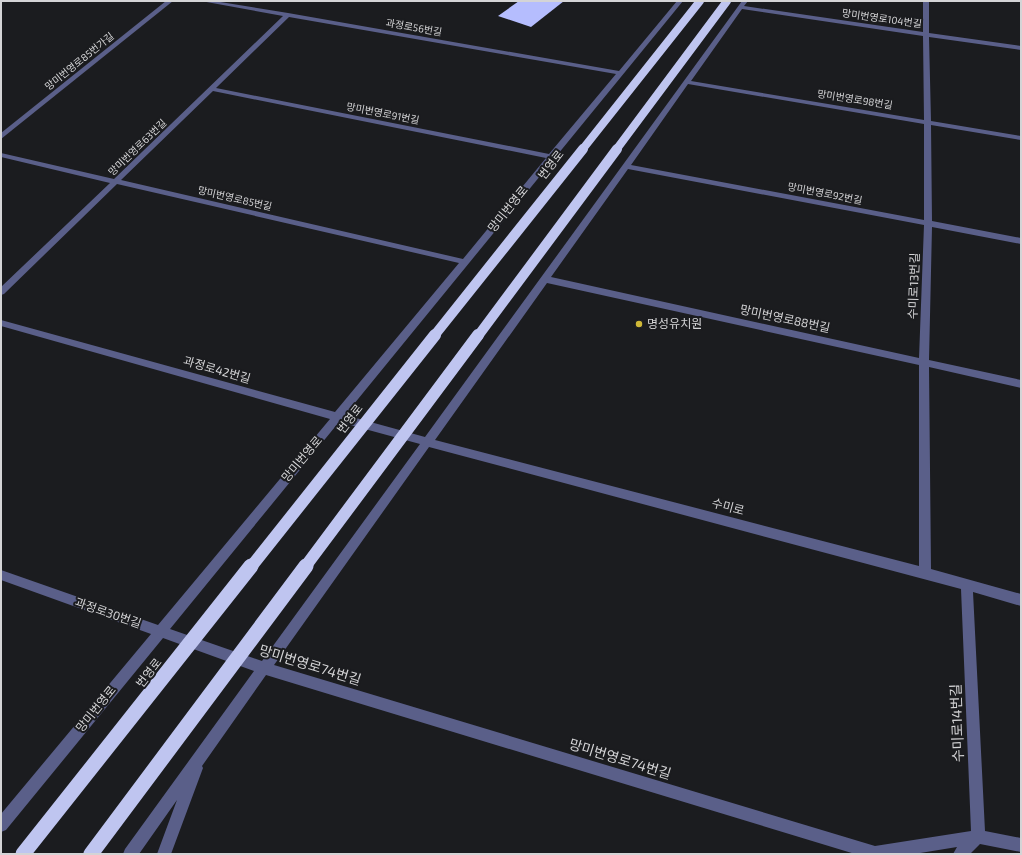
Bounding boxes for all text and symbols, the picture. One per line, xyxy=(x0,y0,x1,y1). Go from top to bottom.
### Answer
street label: 망미번영로104번길 xyxy=(841,6,923,30)
street label: 과정로56번길 xyxy=(385,16,443,38)
street label: 망미번영로85번가길 xyxy=(42,30,116,92)
street label: 망미번영로98번길 xyxy=(816,87,894,111)
street label: 망미번영로91번길 xyxy=(345,100,421,126)
street label: 망미번영로63번길 xyxy=(106,116,168,178)
street label: 번영로 xyxy=(534,147,566,182)
street label: 망미번영로92번길 xyxy=(787,180,863,206)
street label: 망미번영로 xyxy=(484,183,530,234)
street label: 망미번영로85번길 xyxy=(197,184,273,212)
street label: 수미로13번길 xyxy=(905,252,921,320)
street label: 망미번영로88번길 xyxy=(739,302,832,334)
place label: 명성유치원 xyxy=(647,316,702,330)
marker: 명성유치원 xyxy=(634,319,644,329)
street label: 과정로42번길 xyxy=(182,353,253,385)
street label: 번영로 xyxy=(333,401,365,436)
street label: 망미번영로 xyxy=(278,433,324,484)
street label: 수미로 xyxy=(710,495,746,517)
street label: 과정로30번길 xyxy=(73,594,143,630)
street label: 망미번영로74번길 xyxy=(257,641,363,688)
street label: 번영로 xyxy=(132,655,164,690)
street label: 망미번영로 xyxy=(72,683,118,734)
street label: 수미로14번길 xyxy=(947,683,966,763)
street label: 망미번영로74번길 xyxy=(567,735,673,782)

